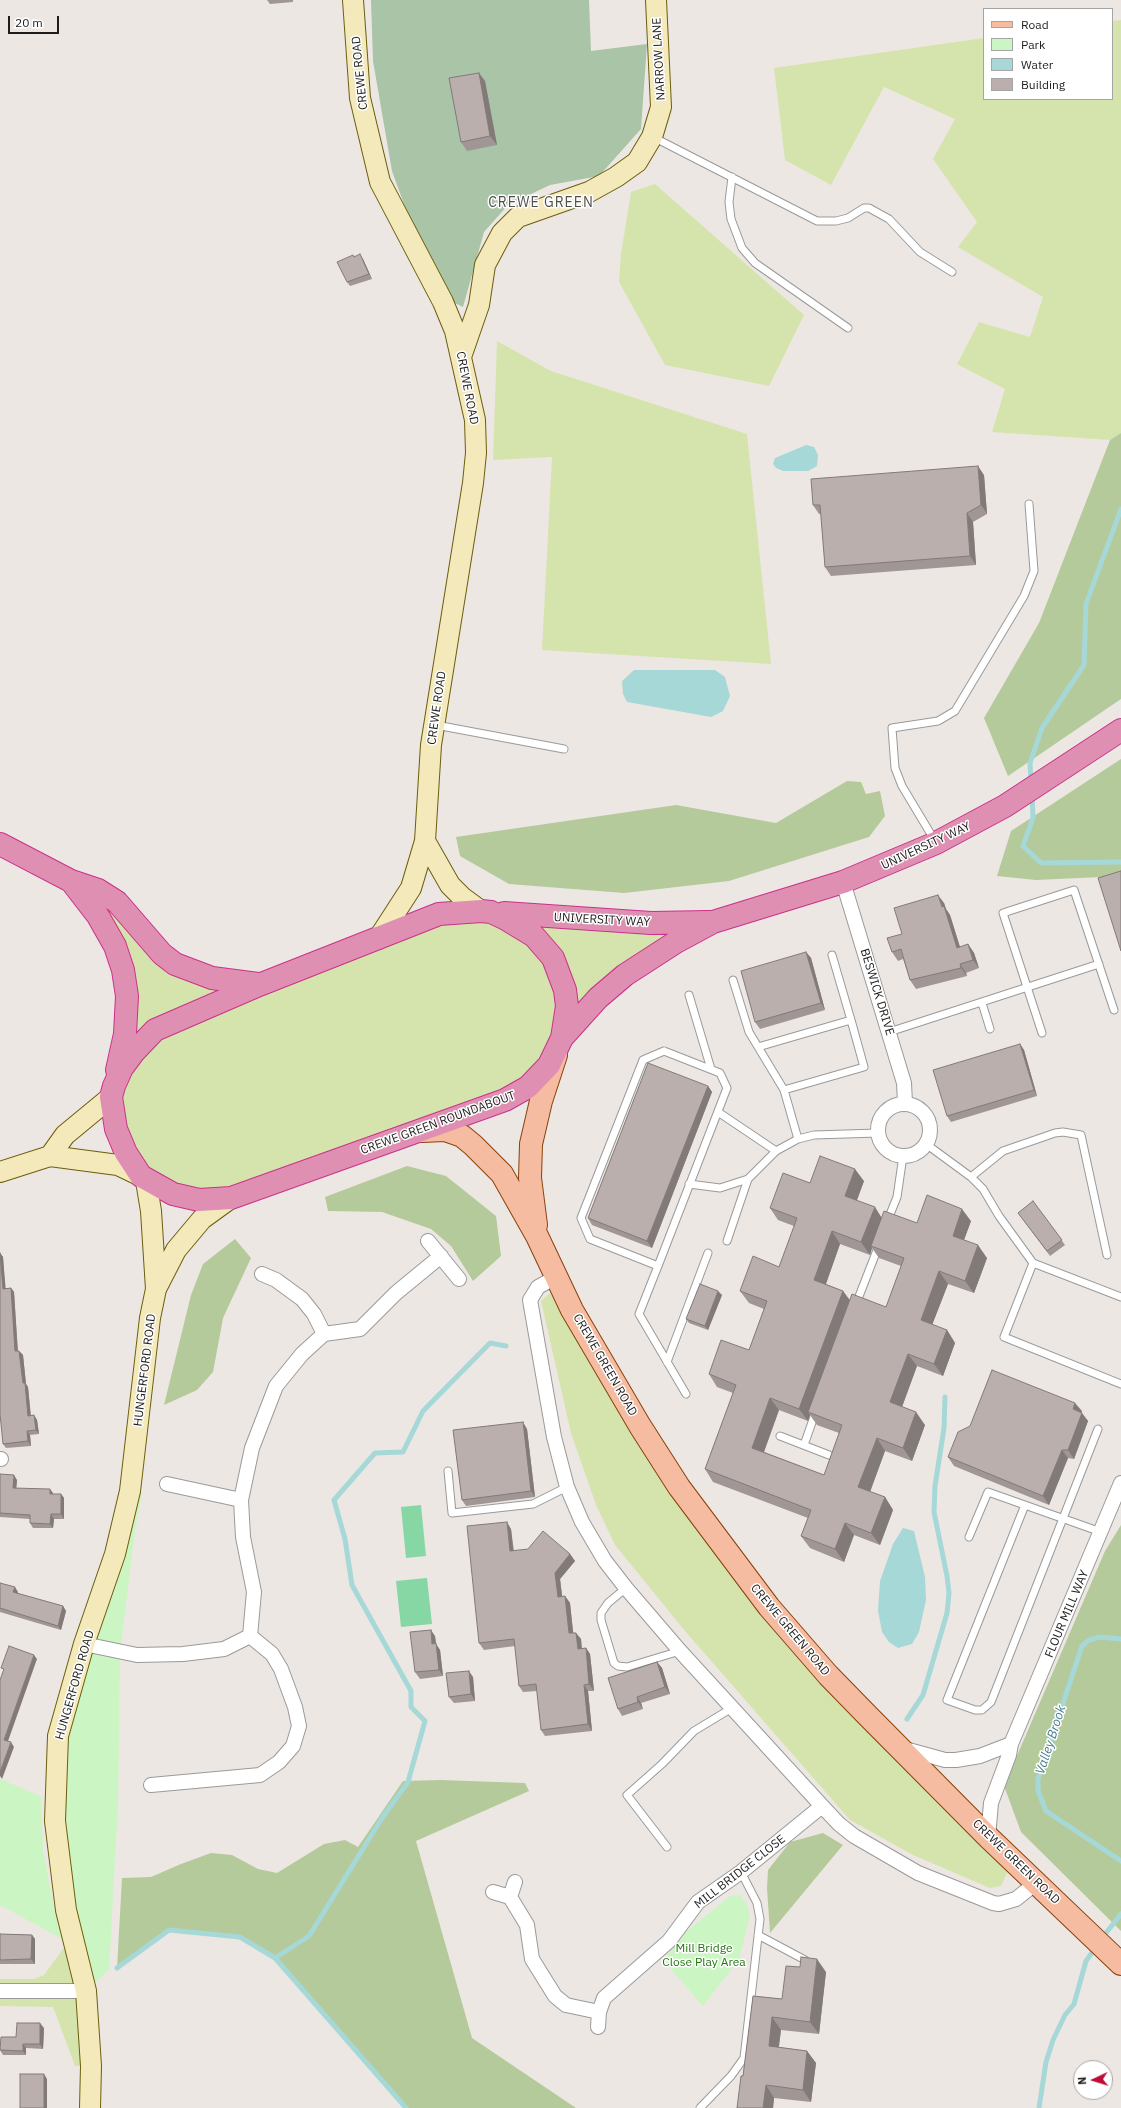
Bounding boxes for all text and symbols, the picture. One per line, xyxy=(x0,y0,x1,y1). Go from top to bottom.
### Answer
scale bar xyxy=(10,8,61,34)
legend xyxy=(983,8,1113,100)
text: 20 m xyxy=(15,15,43,30)
street label: NARROW LANE xyxy=(650,17,668,101)
text: Road xyxy=(1021,17,1049,32)
street label: CREWE ROAD xyxy=(349,35,371,111)
text: Park xyxy=(1021,37,1045,52)
text: Water xyxy=(1021,57,1053,72)
text: Building xyxy=(1021,77,1065,92)
district label: CREWE GREEN xyxy=(488,195,594,211)
street label: CREWE ROAD xyxy=(453,350,481,426)
street label: CREWE ROAD xyxy=(425,670,449,746)
street label: UNIVERSITY WAY xyxy=(879,819,973,873)
street label: UNIVERSITY WAY xyxy=(553,910,651,930)
street label: BESWICK DRIVE xyxy=(857,947,897,1037)
street label: CREWE GREEN ROUNDABOUT xyxy=(359,1088,517,1158)
street label: CREWE GREEN ROAD xyxy=(570,1311,640,1419)
street label: HUNGERFORD ROAD xyxy=(131,1313,159,1427)
street label: FLOUR MILL WAY xyxy=(1042,1568,1092,1660)
street label: CREWE GREEN ROAD xyxy=(747,1581,833,1679)
street label: HUNGERFORD ROAD xyxy=(52,1629,98,1741)
water label: Valley Brook xyxy=(1033,1704,1069,1776)
street label: CREWE GREEN ROAD xyxy=(969,1817,1063,1907)
street label: MILL BRIDGE CLOSE xyxy=(692,1832,788,1912)
park label: Mill Bridge Close Play Area xyxy=(662,1942,746,1970)
north arrow xyxy=(1073,2060,1113,2100)
text: N xyxy=(1075,2076,1089,2085)

